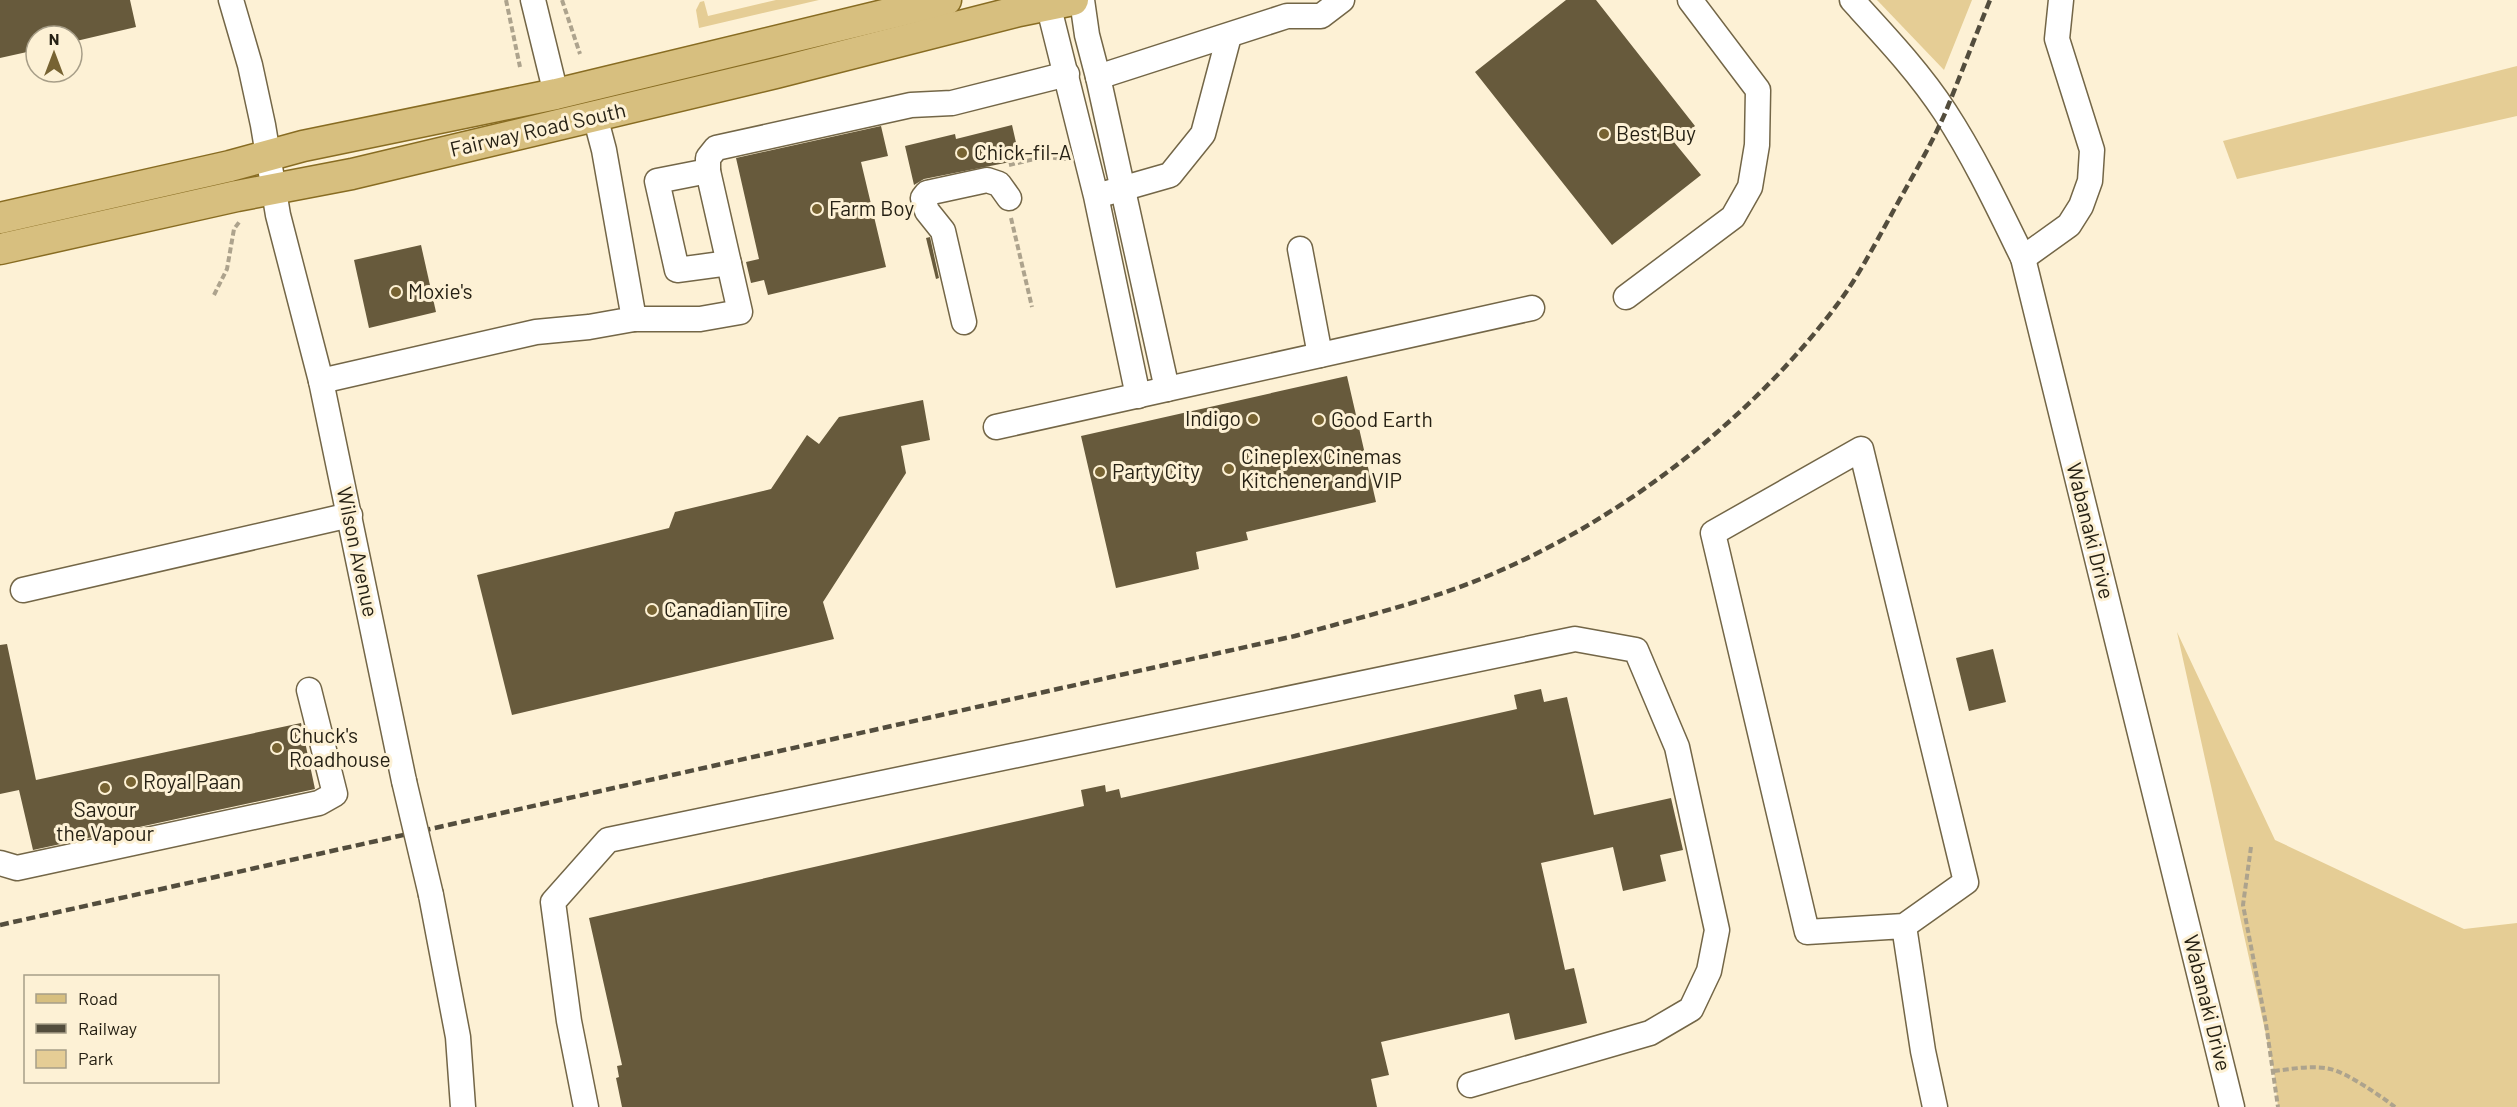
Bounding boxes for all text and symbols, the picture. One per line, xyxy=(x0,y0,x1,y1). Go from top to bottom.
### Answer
north arrow xyxy=(24,24,84,84)
text: N xyxy=(49,29,59,48)
street label: Fairway Road South xyxy=(447,96,628,161)
place label: Best Buy xyxy=(1616,120,1696,145)
marker: Best Buy xyxy=(1597,127,1611,141)
place label: Chick-fil-A xyxy=(974,139,1072,164)
marker: Chick-fil-A xyxy=(955,146,969,160)
place label: Farm Boy xyxy=(829,195,914,220)
marker: Farm Boy xyxy=(810,202,824,216)
place label: Moxie's xyxy=(408,278,473,303)
marker: Moxie's xyxy=(389,285,403,299)
place label: Indigo xyxy=(1185,405,1241,430)
place label: Good Earth xyxy=(1331,406,1433,431)
marker: Indigo xyxy=(1246,412,1260,426)
marker: Good Earth xyxy=(1312,413,1326,427)
place label: Cineplex Cinemas Kitchener and VIP xyxy=(1241,443,1402,492)
place label: Party City xyxy=(1112,458,1200,483)
street label: Wabanaki Drive xyxy=(2062,460,2120,601)
marker: Cineplex Cinemas Kitchener and VIP xyxy=(1222,462,1236,476)
marker: Party City xyxy=(1093,465,1107,479)
street label: Wilson Avenue xyxy=(332,484,384,619)
place label: Canadian Tire xyxy=(664,596,788,621)
marker: Canadian Tire xyxy=(645,603,659,617)
place label: Chuck's Roadhouse xyxy=(289,722,391,771)
marker: Chuck's Roadhouse xyxy=(270,741,284,755)
place label: Royal Paan xyxy=(143,768,241,793)
marker: Royal Paan xyxy=(124,775,138,789)
marker: Savour the Vapour xyxy=(98,781,112,795)
place label: Savour the Vapour xyxy=(56,796,154,845)
street label: Wabanaki Drive xyxy=(2179,932,2237,1073)
legend xyxy=(24,975,219,1083)
text: Road xyxy=(78,987,118,1009)
text: Railway xyxy=(78,1017,137,1039)
text: Park xyxy=(78,1047,113,1069)

